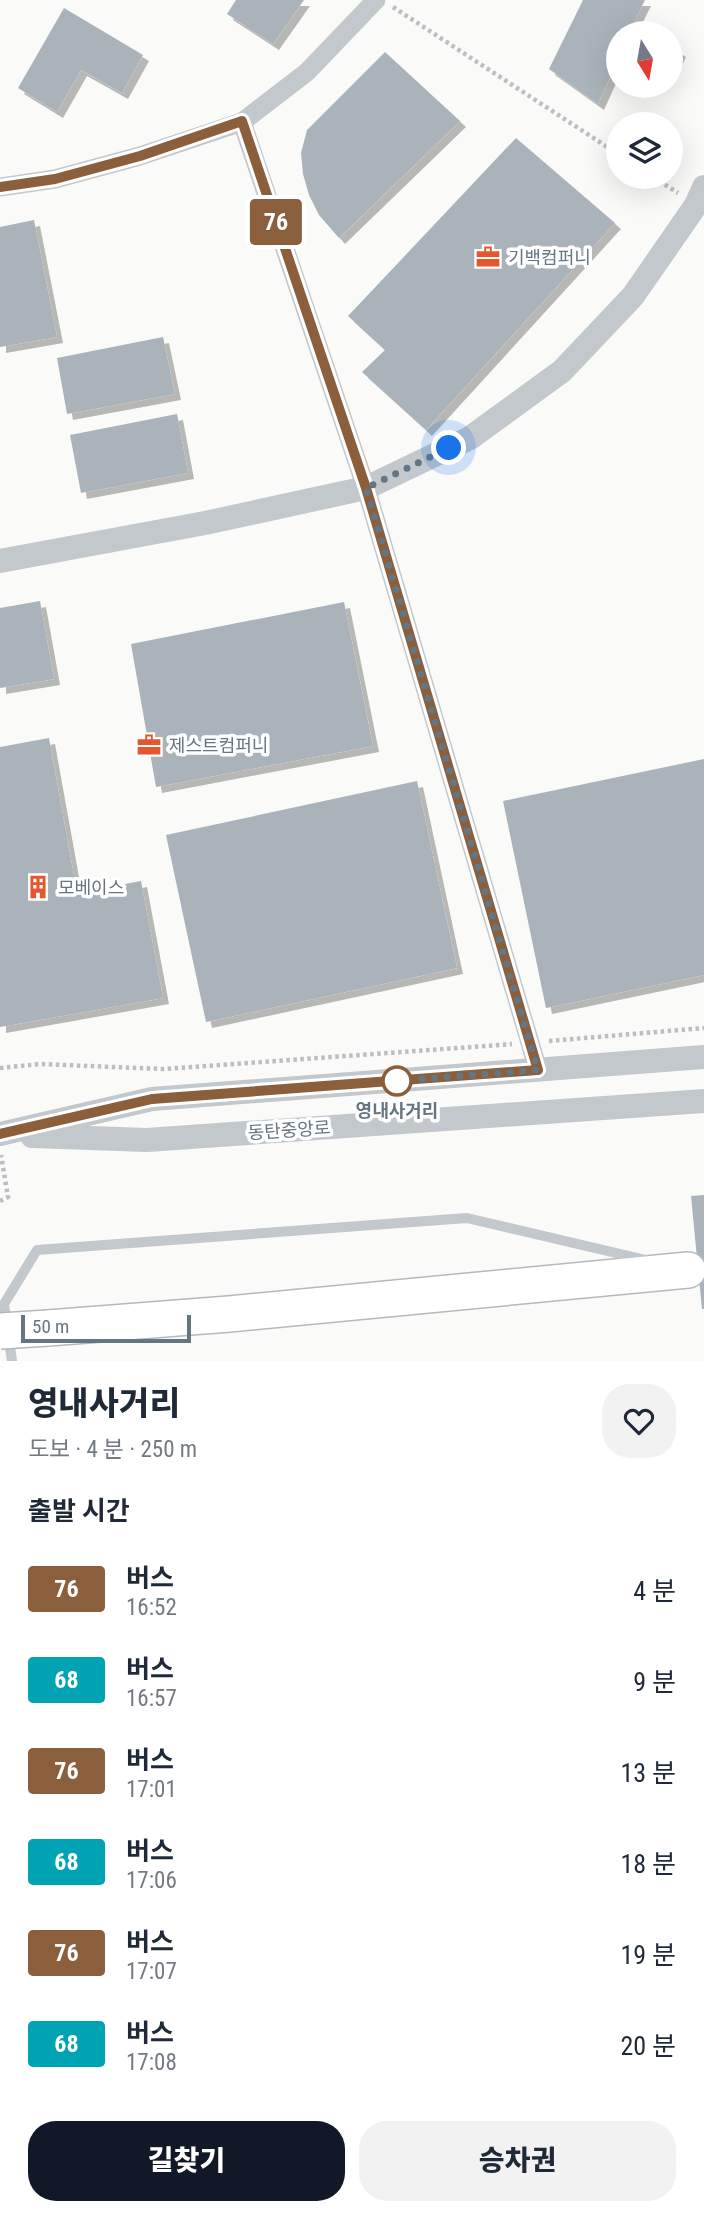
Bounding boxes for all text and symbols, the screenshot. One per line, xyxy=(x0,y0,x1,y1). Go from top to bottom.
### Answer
north arrow xyxy=(606,21,682,98)
map controls xyxy=(606,21,683,189)
button: layers xyxy=(606,112,683,189)
line badge: 76 xyxy=(244,199,308,245)
text: 76 xyxy=(264,208,288,236)
office icon: 기백컴퍼니 xyxy=(474,243,502,271)
place label: 기백컴퍼니 xyxy=(508,247,591,268)
your location xyxy=(431,430,466,465)
office icon: 제스트컴퍼니 xyxy=(135,731,163,759)
place label: 제스트컴퍼니 xyxy=(169,735,268,756)
building icon: 모베이스 xyxy=(24,873,52,901)
place label: 모베이스 xyxy=(58,877,124,898)
marker: 영내사거리 xyxy=(382,1066,412,1096)
place label: 영내사거리 xyxy=(356,1100,438,1121)
street label: 동탄중앙로 xyxy=(247,1117,331,1143)
scale bar xyxy=(21,1312,191,1344)
text: 50 m xyxy=(32,1315,69,1338)
text: 영내사거리 xyxy=(28,1384,180,1423)
button: heart xyxy=(602,1384,676,1458)
text: 도보 · 4 분 · 250 m xyxy=(28,1436,197,1463)
text: 출발 시간 xyxy=(28,1496,130,1526)
text: 버스 xyxy=(126,1563,174,1593)
text: 76 xyxy=(54,1575,79,1603)
text: 4 분 xyxy=(633,1576,676,1606)
text: 16:52 xyxy=(126,1594,177,1621)
text: 버스 xyxy=(126,1654,174,1684)
text: 68 xyxy=(54,1666,79,1694)
text: 9 분 xyxy=(633,1667,676,1697)
text: 16:57 xyxy=(126,1685,177,1712)
text: 버스 xyxy=(126,1745,174,1775)
text: 76 xyxy=(54,1757,79,1785)
text: 13 분 xyxy=(620,1758,676,1788)
text: 17:01 xyxy=(126,1776,177,1803)
text: 버스 xyxy=(126,1836,174,1866)
text: 68 xyxy=(54,1848,79,1876)
text: 18 분 xyxy=(620,1849,676,1879)
text: 17:06 xyxy=(126,1867,177,1894)
text: 버스 xyxy=(126,1927,174,1957)
text: 76 xyxy=(54,1939,79,1967)
text: 19 분 xyxy=(620,1940,676,1970)
text: 17:07 xyxy=(126,1958,177,1985)
text: 버스 xyxy=(126,2018,174,2048)
text: 68 xyxy=(54,2030,79,2058)
text: 20 분 xyxy=(620,2031,676,2061)
text: 17:08 xyxy=(126,2049,177,2076)
button: 길찾기 xyxy=(28,2121,345,2201)
button: 승차권 xyxy=(359,2121,676,2201)

